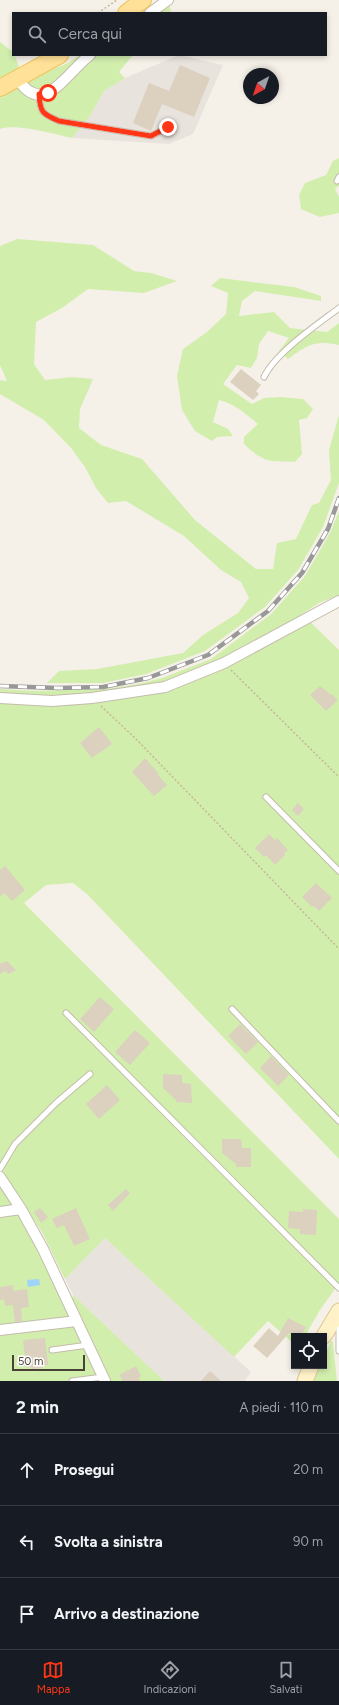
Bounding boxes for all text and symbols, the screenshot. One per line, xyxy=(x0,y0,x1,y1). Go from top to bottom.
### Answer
search box xyxy=(12,12,327,56)
icon: search xyxy=(26,23,48,45)
text: Cerca qui xyxy=(58,25,122,43)
north arrow xyxy=(243,68,279,104)
route start xyxy=(39,84,57,102)
route end xyxy=(159,118,177,136)
map controls xyxy=(291,1333,327,1369)
button: locate xyxy=(291,1333,327,1369)
scale bar xyxy=(12,1353,85,1372)
text: 50 m xyxy=(18,1355,43,1368)
text: 2 min xyxy=(16,1397,59,1417)
text: A piedi · 110 m xyxy=(239,1400,323,1415)
icon: ahead xyxy=(16,1459,38,1481)
text: Prosegui xyxy=(54,1461,114,1479)
text: 20 m xyxy=(293,1462,323,1477)
icon: left xyxy=(16,1531,38,1553)
text: Svolta a sinistra xyxy=(54,1533,163,1551)
text: 90 m xyxy=(293,1534,323,1549)
icon: arrive xyxy=(16,1603,38,1625)
text: Arrivo a destinazione xyxy=(54,1605,199,1623)
tab: Mappa xyxy=(37,1659,70,1696)
tab: Indicazioni xyxy=(144,1659,196,1696)
tab: Salvati xyxy=(270,1659,302,1696)

